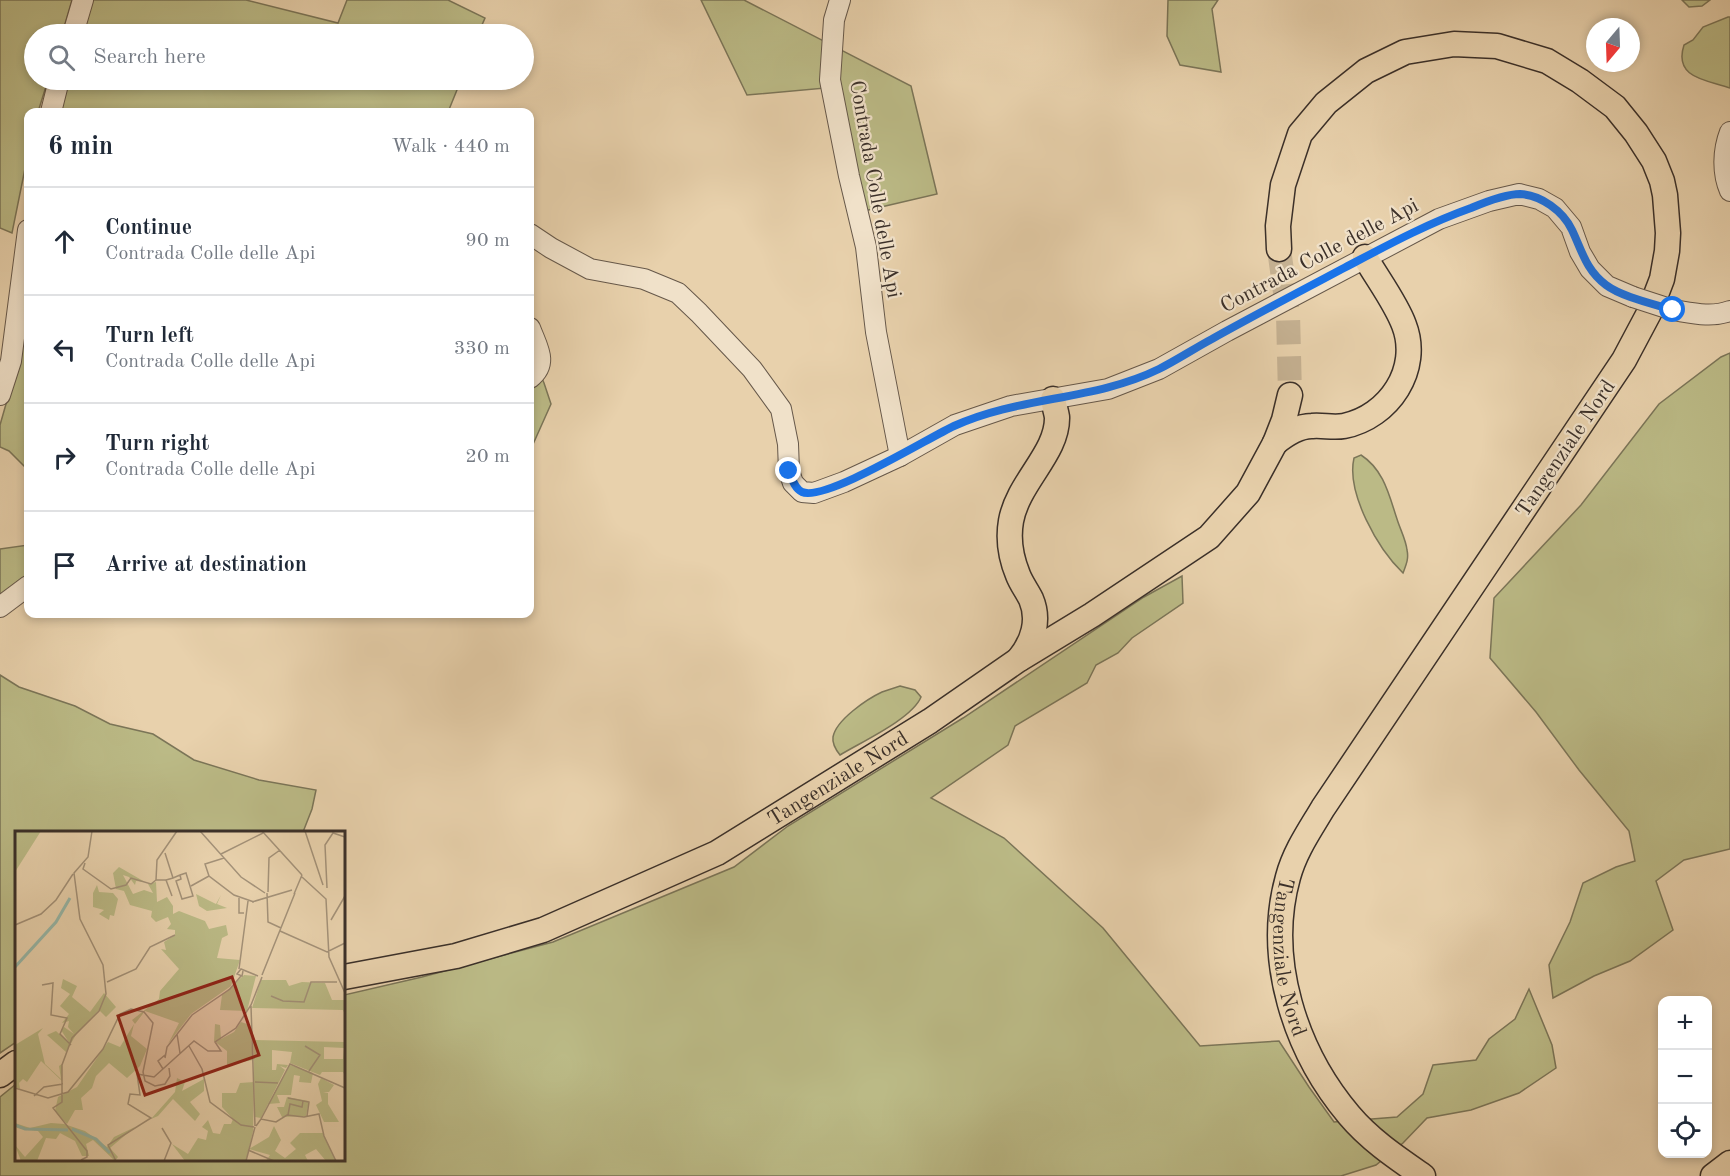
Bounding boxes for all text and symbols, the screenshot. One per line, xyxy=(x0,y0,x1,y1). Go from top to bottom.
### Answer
north arrow xyxy=(1586,18,1640,72)
search box xyxy=(24,24,534,90)
icon: search xyxy=(45,41,78,74)
text: Search here xyxy=(93,46,206,68)
street label: Contrada Colle delle Api xyxy=(845,79,904,300)
text: 6 min xyxy=(48,134,113,160)
text: Walk · 440 m xyxy=(391,137,510,157)
street label: Contrada Colle delle Api xyxy=(1217,195,1422,317)
text: Continue xyxy=(105,217,192,239)
icon: ahead xyxy=(48,225,81,258)
text: 90 m xyxy=(465,231,510,251)
text: Contrada Colle delle Api xyxy=(105,244,315,264)
route start xyxy=(1659,296,1685,322)
text: Turn left xyxy=(105,325,194,347)
icon: left xyxy=(48,333,81,366)
text: 330 m xyxy=(454,339,510,359)
text: Contrada Colle delle Api xyxy=(105,352,315,372)
street label: Tangenziale Nord xyxy=(1513,376,1620,521)
text: Turn right xyxy=(105,433,209,455)
icon: right xyxy=(48,441,81,474)
text: 20 m xyxy=(465,447,510,467)
route end xyxy=(775,457,801,483)
text: Contrada Colle delle Api xyxy=(105,460,315,480)
icon: arrive xyxy=(48,549,81,582)
text: Arrive at destination xyxy=(105,554,307,576)
street label: Tangenziale Nord xyxy=(765,728,912,831)
inset map xyxy=(15,831,345,1161)
street label: Tangenziale Nord xyxy=(1268,875,1309,1040)
map controls xyxy=(1658,996,1712,1158)
button: + xyxy=(1658,996,1712,1050)
button: − xyxy=(1658,1050,1712,1104)
button: locate xyxy=(1658,1104,1712,1158)

